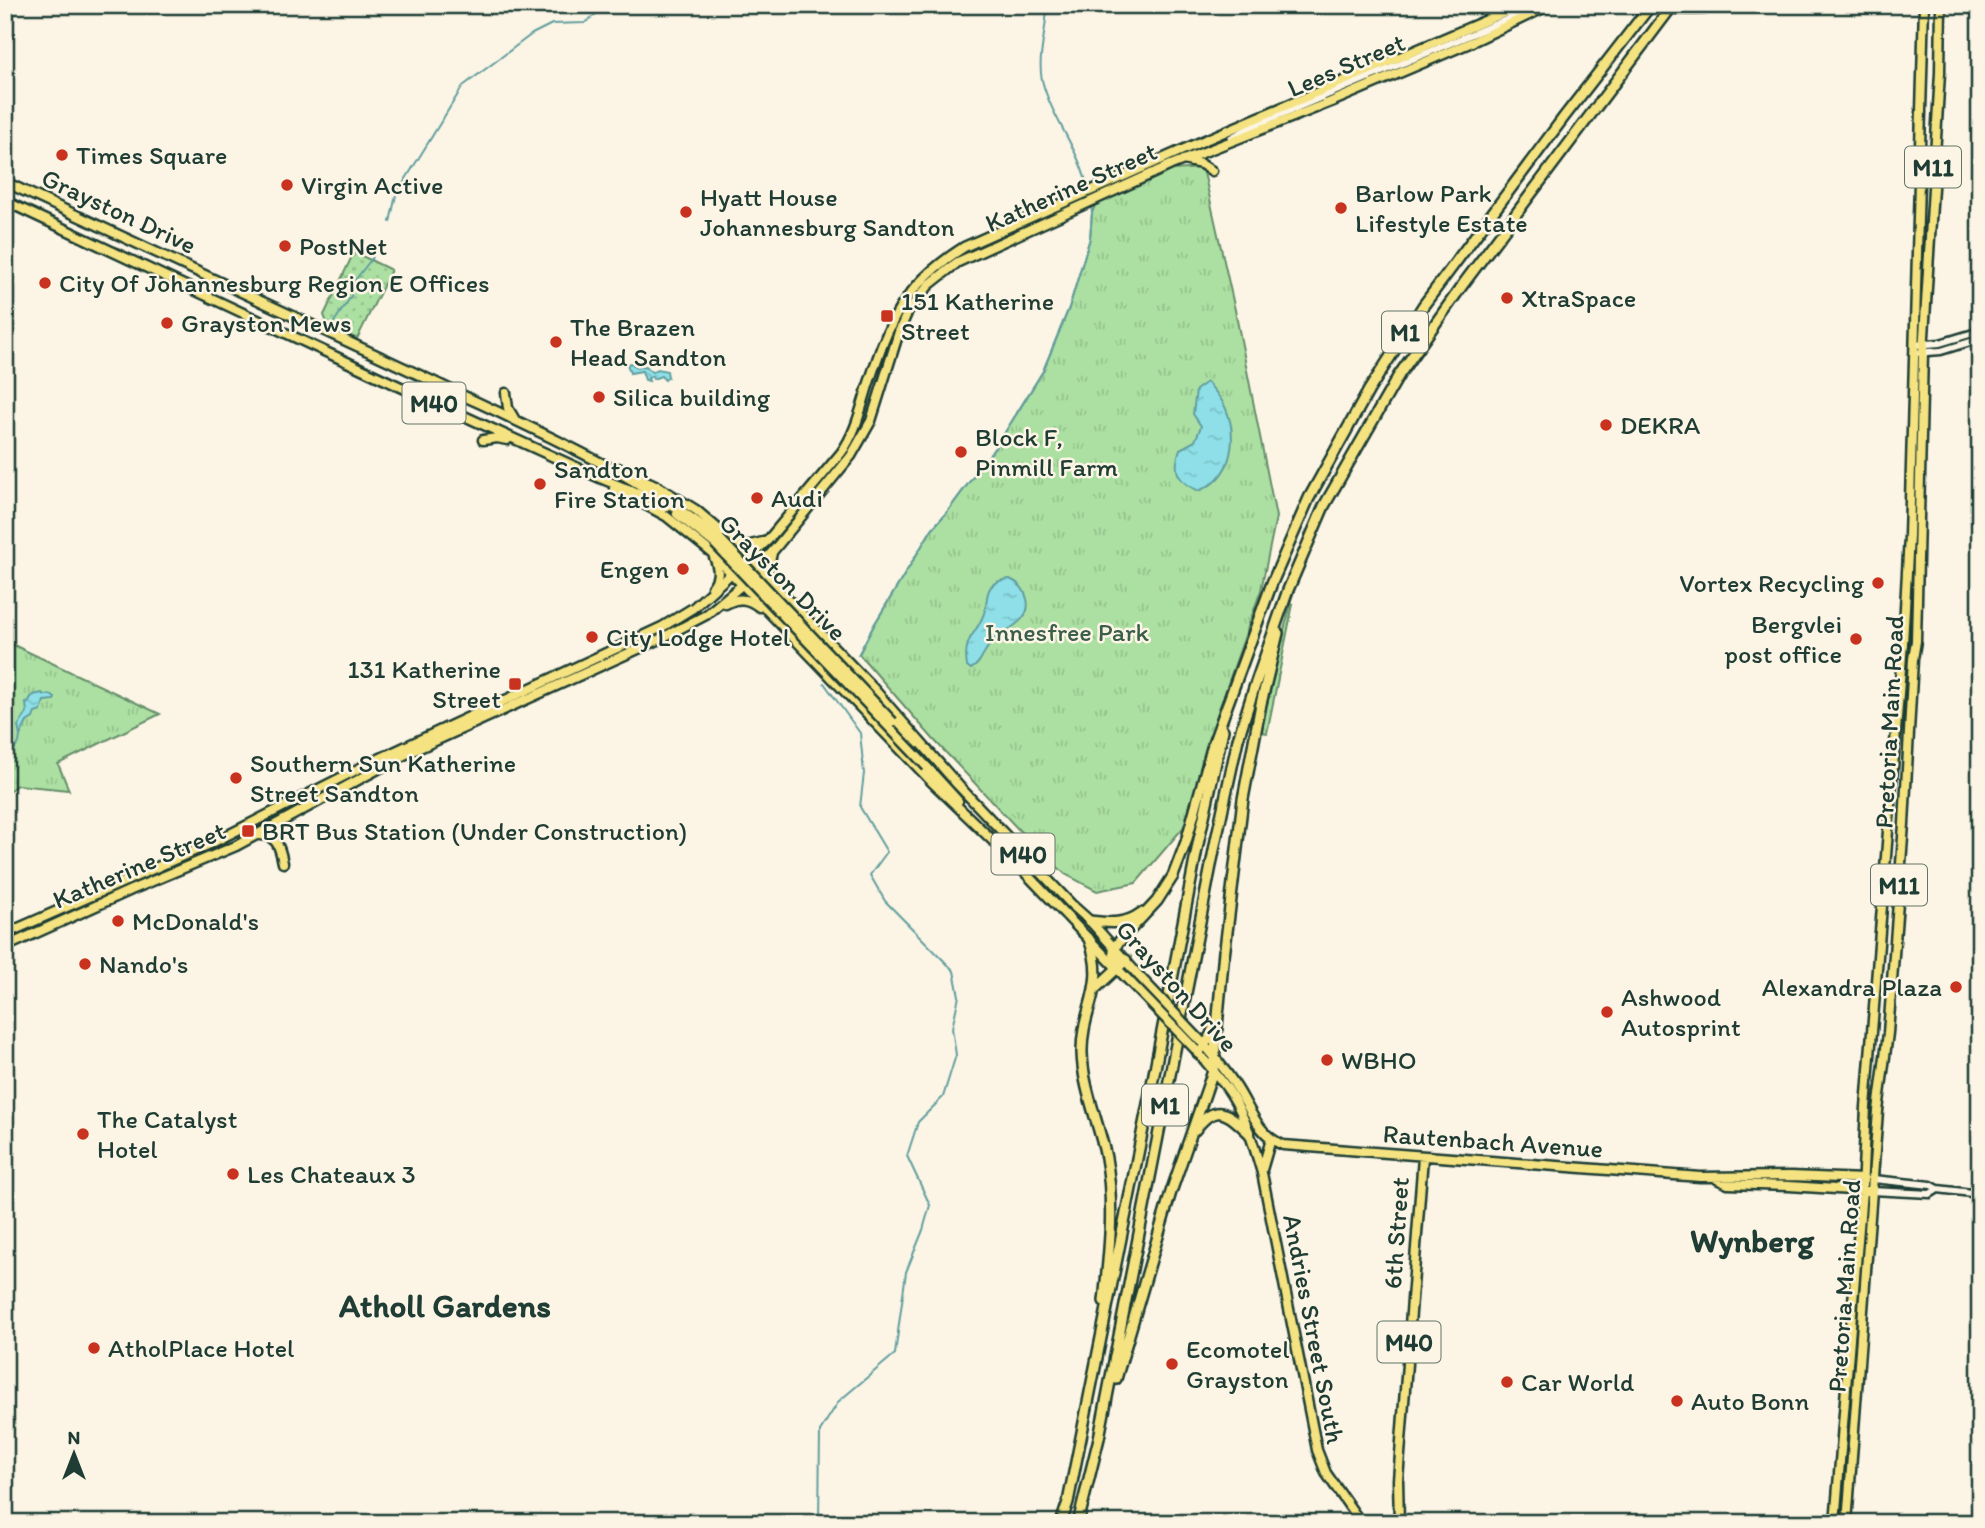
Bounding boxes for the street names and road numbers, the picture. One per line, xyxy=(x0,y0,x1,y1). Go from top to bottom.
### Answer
street label: Lees Street xyxy=(1282,26,1410,104)
street label: Katherine Street xyxy=(980,135,1162,239)
road number: M11 xyxy=(1905,146,1961,188)
street label: Grayston Drive xyxy=(37,161,201,261)
road number: M1 xyxy=(1382,312,1428,352)
road number: M40 xyxy=(402,382,466,424)
street label: Grayston Drive xyxy=(713,507,853,647)
street label: Pretoria Main Road xyxy=(1867,615,1911,829)
street label: Katherine Street xyxy=(48,814,230,916)
road number: M40 xyxy=(992,834,1054,874)
road number: M11 xyxy=(1871,864,1927,906)
street label: Grayston Drive xyxy=(1109,913,1245,1059)
road number: M1 xyxy=(1142,1084,1188,1126)
street label: Rautenbach Avenue xyxy=(1382,1117,1604,1165)
street label: 6th Street xyxy=(1376,1176,1416,1290)
street label: Pretoria Main Road xyxy=(1821,1178,1867,1394)
street label: Andries Street South xyxy=(1276,1212,1352,1447)
road number: M40 xyxy=(1378,1322,1440,1362)

